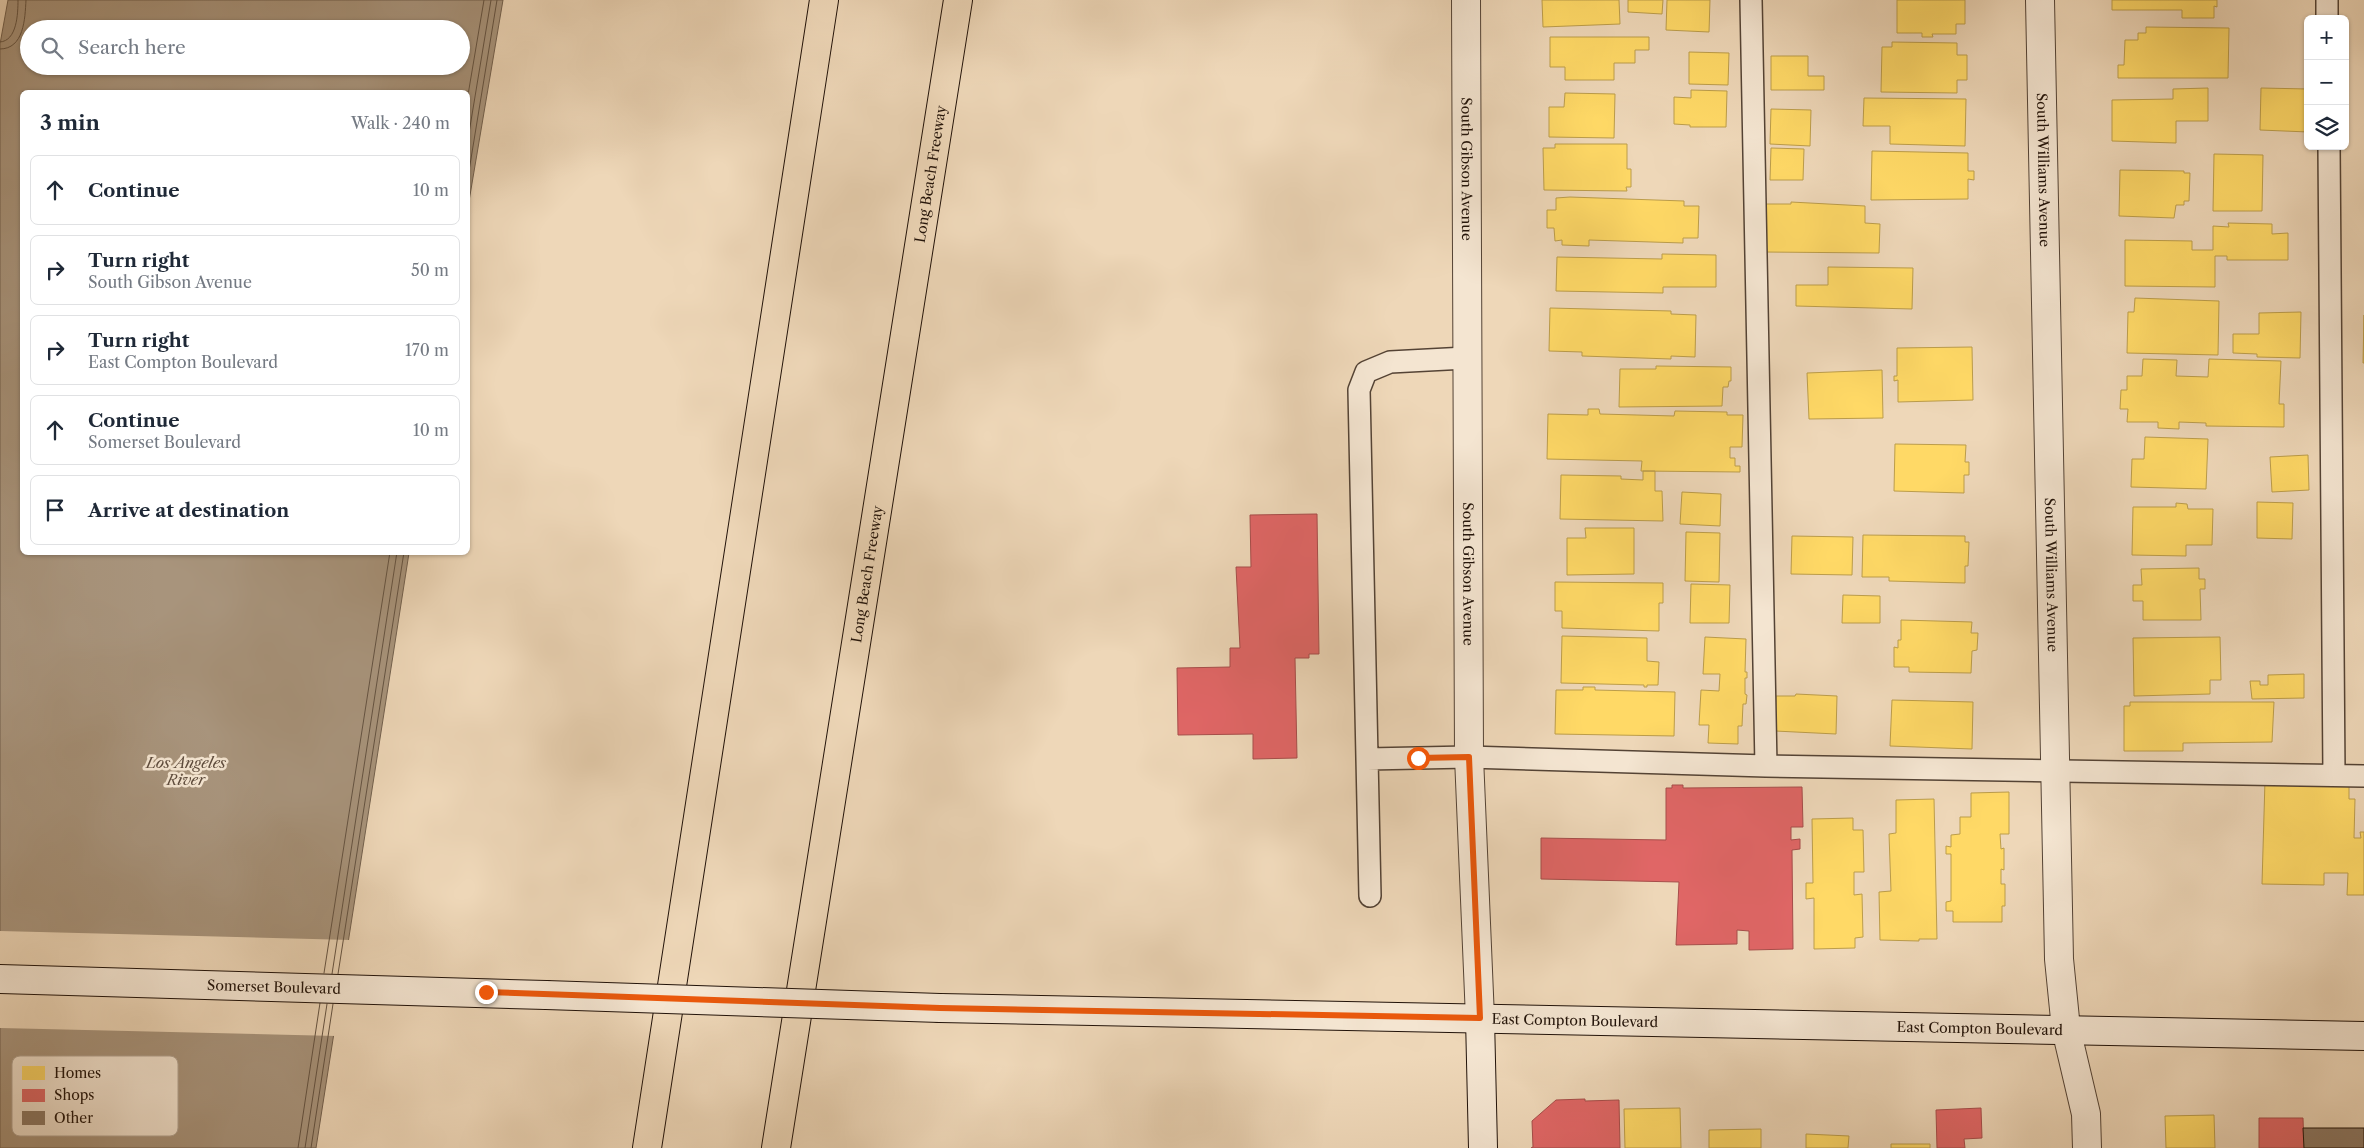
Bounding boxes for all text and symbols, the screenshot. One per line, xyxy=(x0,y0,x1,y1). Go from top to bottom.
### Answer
map controls xyxy=(2304,15,2349,150)
button: + xyxy=(2304,15,2349,60)
search box xyxy=(20,20,470,75)
icon: search xyxy=(38,34,66,62)
text: Search here xyxy=(78,36,186,59)
button: − xyxy=(2304,60,2349,105)
street label: South Williams Avenue xyxy=(2033,93,2054,247)
street label: South Gibson Avenue xyxy=(1457,97,1476,241)
street label: Long Beach Freeway xyxy=(911,104,950,244)
button: layers xyxy=(2304,105,2349,150)
text: 3 min xyxy=(40,110,100,135)
text: Walk · 240 m xyxy=(351,113,450,133)
icon: ahead xyxy=(41,176,69,204)
text: Continue xyxy=(88,179,180,202)
text: 10 m xyxy=(413,180,449,200)
text: Turn right xyxy=(88,249,189,272)
icon: right xyxy=(41,256,69,284)
text: 50 m xyxy=(411,260,449,280)
text: South Gibson Avenue xyxy=(88,272,252,292)
text: Turn right xyxy=(88,329,189,352)
icon: right xyxy=(41,336,69,364)
text: 170 m xyxy=(405,340,449,360)
text: East Compton Boulevard xyxy=(88,352,278,372)
text: Continue xyxy=(88,409,180,432)
icon: ahead xyxy=(41,416,69,444)
text: 10 m xyxy=(413,420,449,440)
text: Somerset Boulevard xyxy=(88,432,241,452)
icon: arrive xyxy=(41,496,69,524)
street label: South Williams Avenue xyxy=(2041,498,2062,652)
text: Arrive at destination xyxy=(88,499,289,522)
street label: South Gibson Avenue xyxy=(1459,502,1478,646)
street label: Long Beach Freeway xyxy=(847,504,887,644)
route start xyxy=(1407,747,1430,770)
water label: Los Angeles River xyxy=(145,753,227,789)
street label: Somerset Boulevard xyxy=(207,976,342,998)
route end xyxy=(475,981,498,1004)
street label: East Compton Boulevard xyxy=(1491,1010,1659,1031)
street label: East Compton Boulevard xyxy=(1896,1018,2064,1039)
legend xyxy=(12,1056,178,1136)
text: Homes xyxy=(54,1064,101,1082)
text: Shops xyxy=(54,1086,94,1104)
text: Other xyxy=(54,1109,93,1127)

